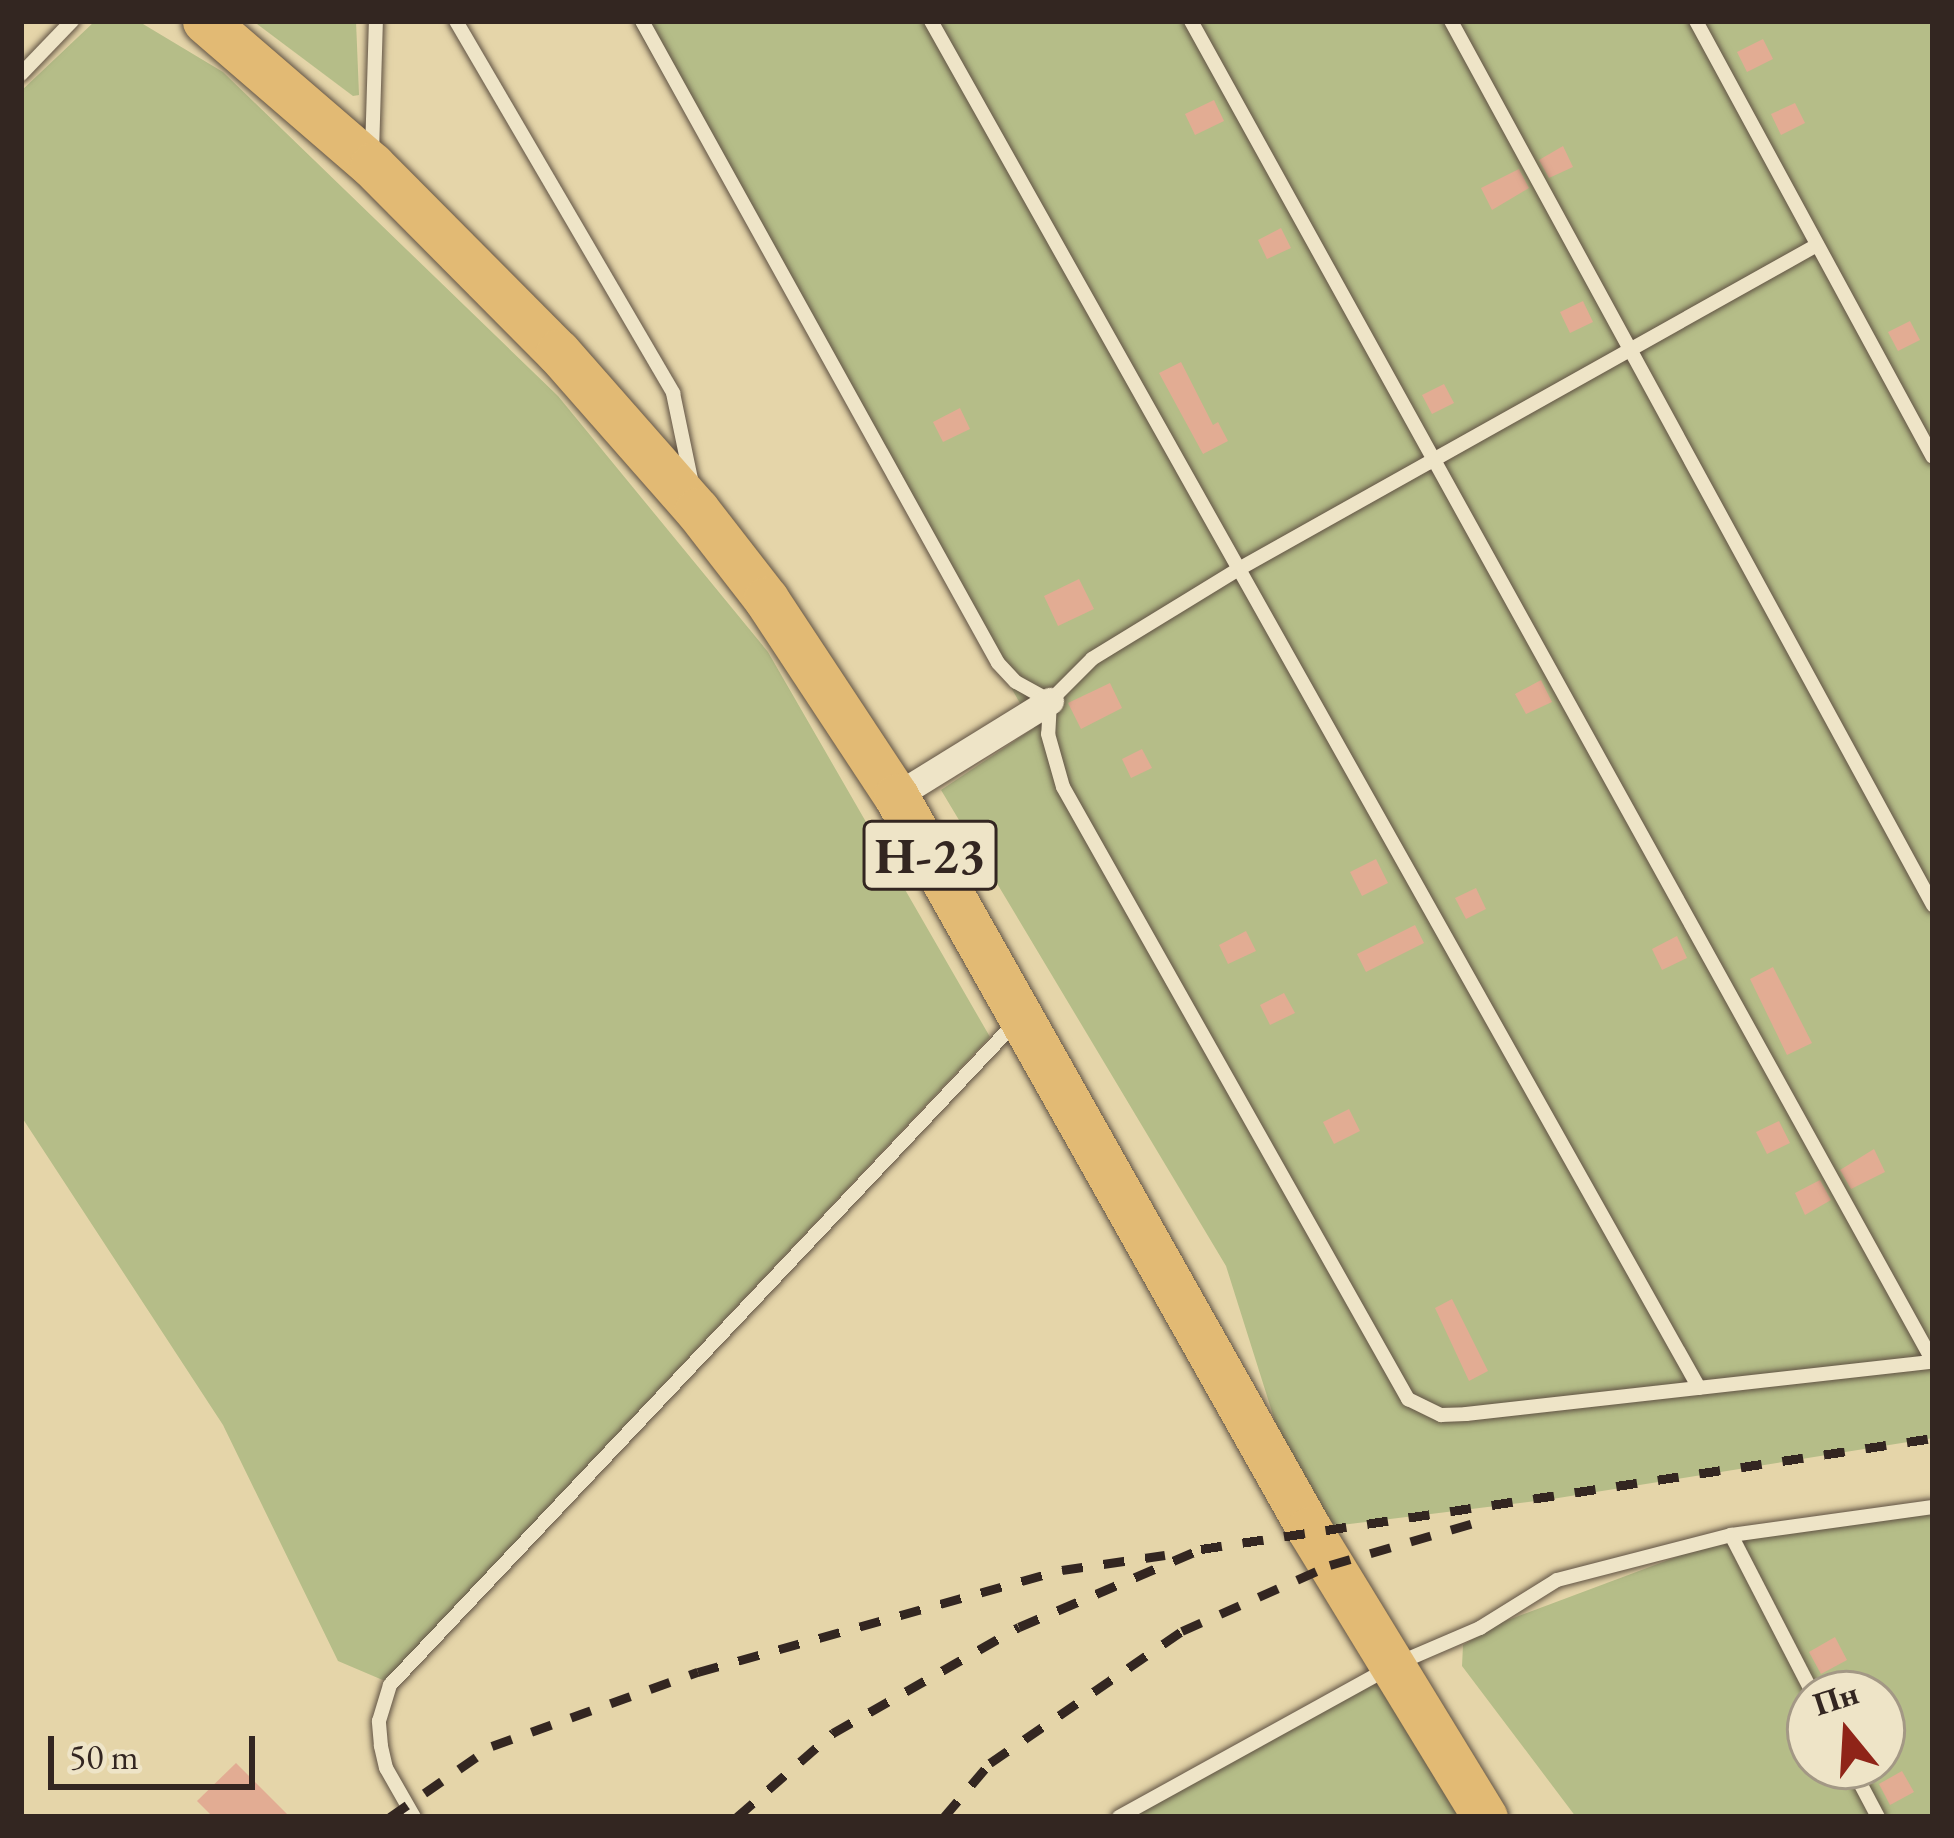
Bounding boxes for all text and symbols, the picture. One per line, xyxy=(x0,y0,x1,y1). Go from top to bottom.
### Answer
road number: Н-23 xyxy=(861,810,999,900)
north arrow xyxy=(1786,1670,1906,1790)
text: Пн xyxy=(1808,1671,1864,1726)
scale bar xyxy=(54,1712,261,1786)
text: 50 m xyxy=(69,1733,139,1780)

